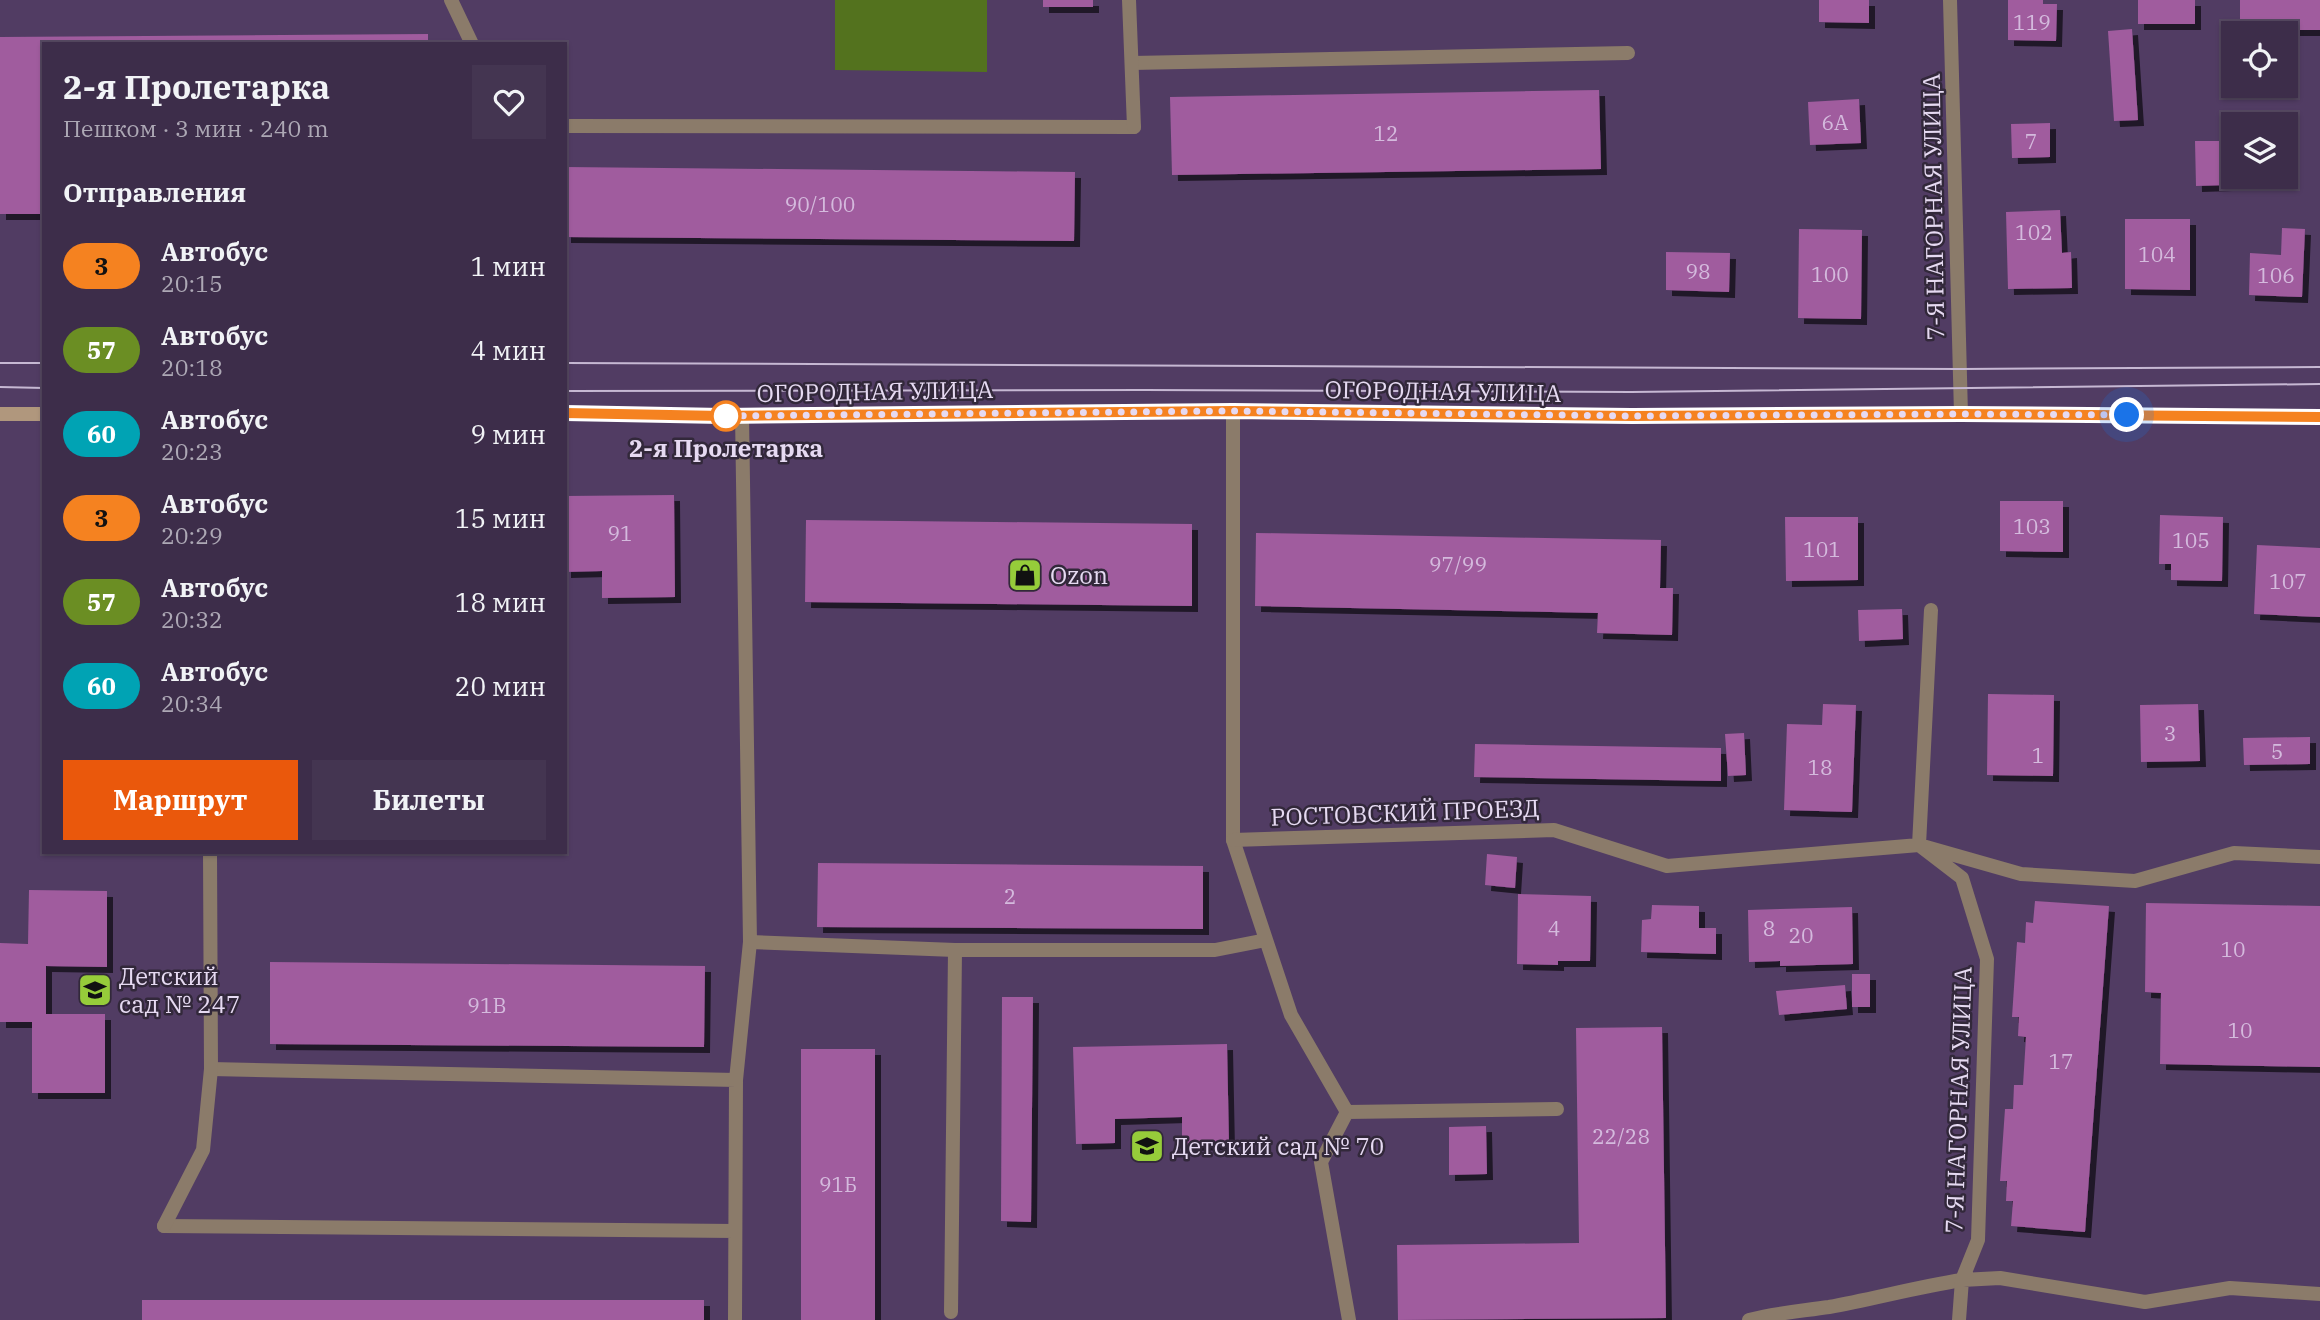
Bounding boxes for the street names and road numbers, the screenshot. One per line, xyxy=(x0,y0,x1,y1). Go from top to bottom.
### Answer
street label: 7-Я НАГОРНАЯ УЛИЦА xyxy=(1915,73,1951,341)
street label: ОГОРОДНАЯ УЛИЦА xyxy=(756,373,994,409)
street label: ОГОРОДНАЯ УЛИЦА xyxy=(1324,373,1562,409)
street label: РОСТОВСКИЙ ПРОЕЗД xyxy=(1270,791,1540,833)
street label: 7-Я НАГОРНАЯ УЛИЦА xyxy=(1937,966,1979,1234)

